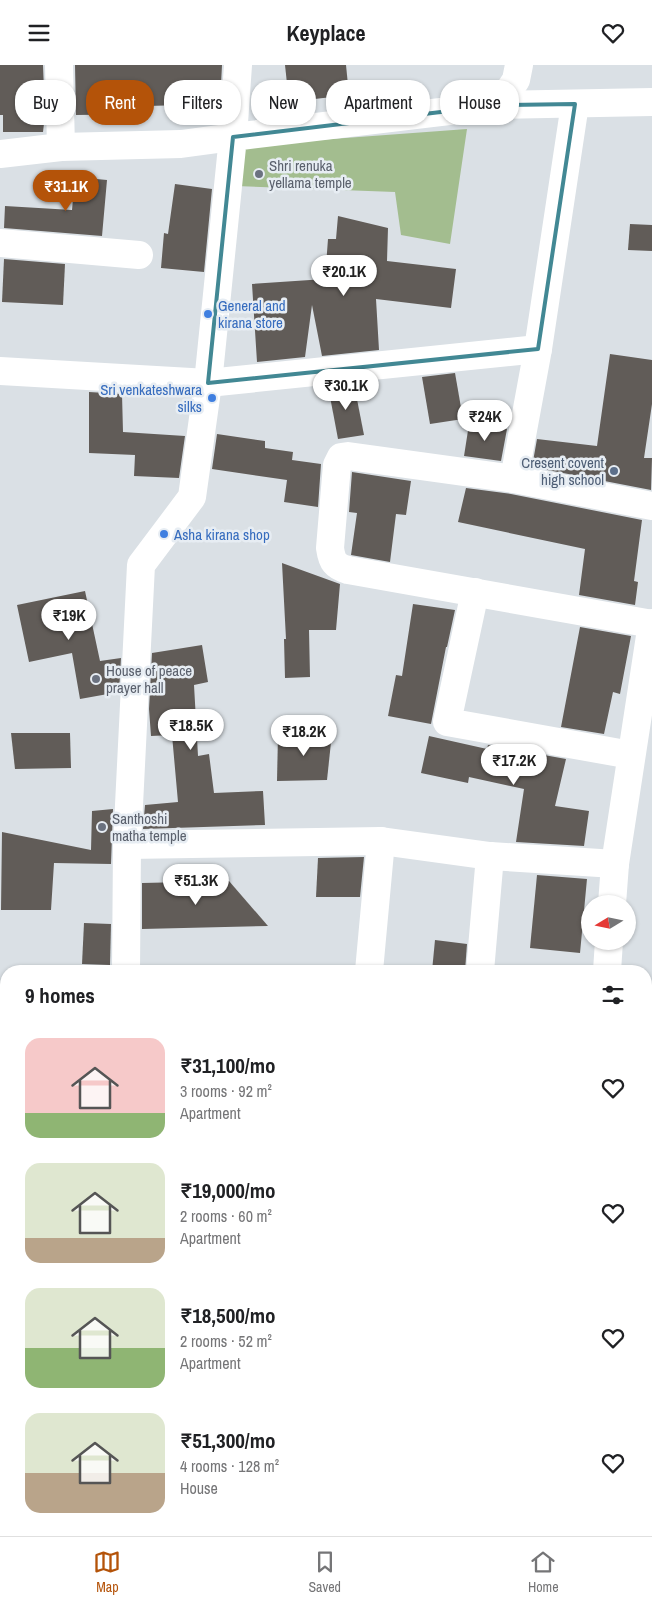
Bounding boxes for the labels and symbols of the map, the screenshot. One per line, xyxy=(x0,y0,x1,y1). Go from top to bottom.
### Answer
place label: Shri renuka yellama temple xyxy=(269,155,352,193)
marker: Shri renuka yellama temple xyxy=(253,168,265,180)
pin: ₹31.1K xyxy=(25,169,107,212)
pin: ₹20.1K xyxy=(303,255,385,297)
place label: General and kirana store xyxy=(218,295,286,333)
marker: General and kirana store xyxy=(202,308,214,320)
pin: ₹30.1K xyxy=(305,369,387,411)
place label: Sri venkateshwara silks xyxy=(100,379,202,417)
marker: Sri venkateshwara silks xyxy=(206,392,218,404)
pin: ₹24K xyxy=(455,399,515,442)
place label: Cresent covent high school xyxy=(521,452,605,490)
marker: Cresent covent high school xyxy=(608,465,620,477)
place label: Asha kirana shop xyxy=(173,524,270,545)
marker: Asha kirana shop xyxy=(158,528,170,540)
pin: ₹19K xyxy=(39,599,99,641)
place label: House of peace prayer hall xyxy=(106,660,192,698)
marker: House of peace prayer hall xyxy=(90,673,102,685)
pin: ₹18.5K xyxy=(150,709,232,751)
pin: ₹18.2K xyxy=(263,715,345,757)
pin: ₹17.2K xyxy=(473,743,555,786)
place label: Santhoshi matha temple xyxy=(112,808,187,846)
marker: Santhoshi matha temple xyxy=(96,821,108,833)
pin: ₹51.3K xyxy=(155,863,237,906)
north arrow xyxy=(581,895,636,950)

